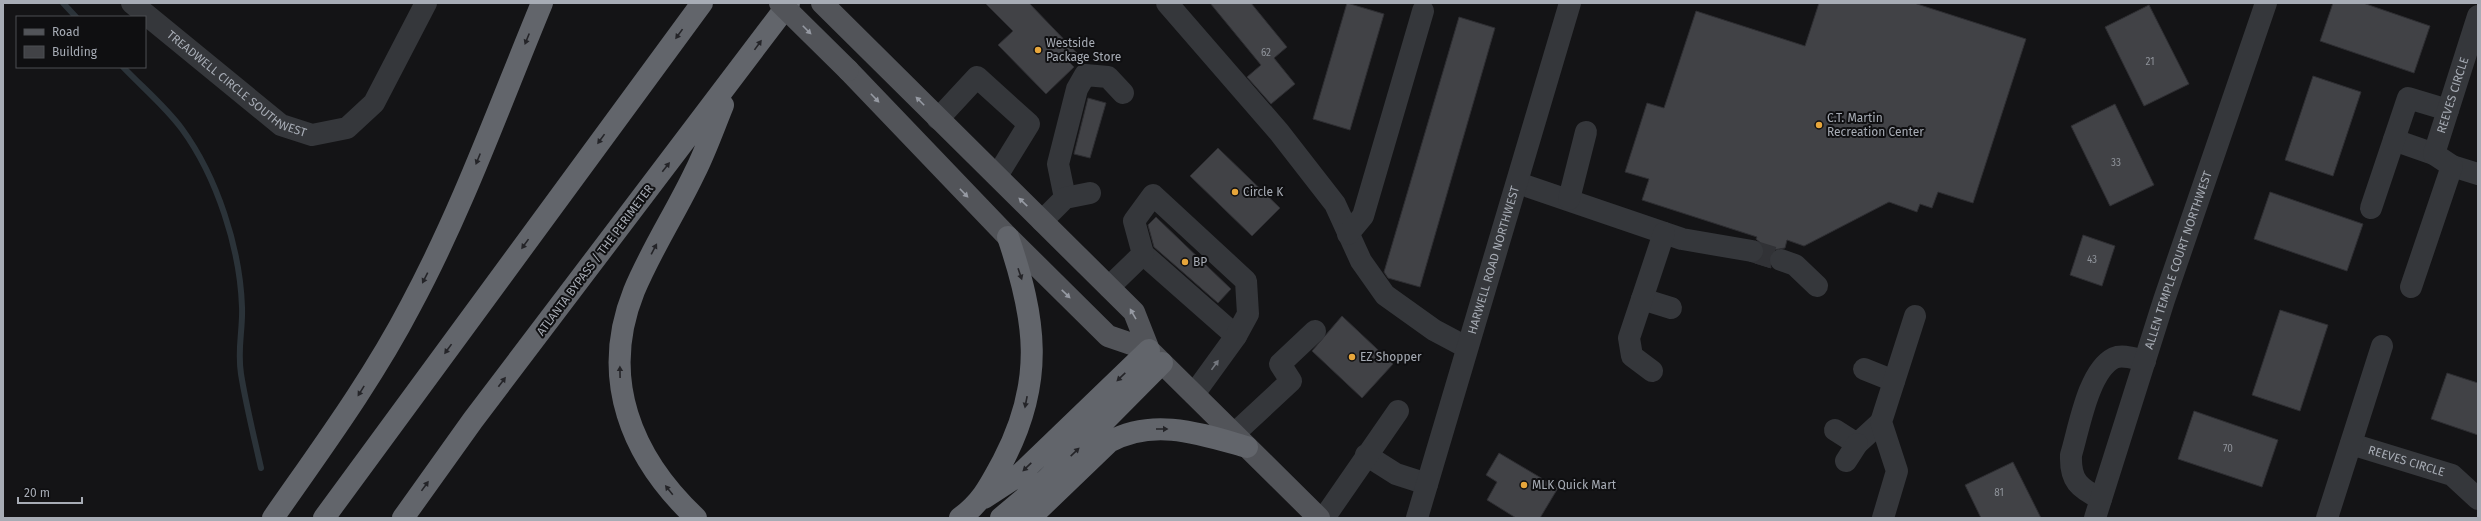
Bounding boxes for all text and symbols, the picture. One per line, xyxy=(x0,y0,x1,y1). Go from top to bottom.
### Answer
legend xyxy=(16,16,146,68)
text: Road xyxy=(52,25,80,39)
one-way arrow xyxy=(802,26,812,35)
street label: TREADWELL CIRCLE SOUTHWEST xyxy=(164,27,309,140)
one-way arrow xyxy=(674,29,683,40)
one-way arrow xyxy=(524,34,530,46)
place label: Westside Package Store xyxy=(1046,36,1121,64)
one-way arrow xyxy=(754,39,762,50)
text: Building xyxy=(52,45,98,59)
marker: Westside Package Store xyxy=(1033,45,1043,55)
house number: 62 xyxy=(1261,47,1271,59)
street label: REEVES CIRCLE xyxy=(2434,55,2471,135)
house number: 21 xyxy=(2145,56,2155,68)
one-way arrow xyxy=(870,93,880,103)
one-way arrow xyxy=(915,96,925,106)
place label: C.T. Martin Recreation Center xyxy=(1827,111,1924,139)
marker: C.T. Martin Recreation Center xyxy=(1814,120,1824,130)
one-way arrow xyxy=(598,134,606,144)
one-way arrow xyxy=(474,154,480,166)
house number: 33 xyxy=(2111,157,2121,169)
one-way arrow xyxy=(661,161,670,172)
street label: ALLEN TEMPLE COURT NORTHWEST xyxy=(2142,168,2215,351)
street label: ATLANTA BYPASS / THE PERIMETER xyxy=(534,182,656,338)
street label: HARWELL ROAD NORTHWEST xyxy=(1465,184,1522,336)
place label: Circle K xyxy=(1243,185,1284,199)
marker: Circle K xyxy=(1230,187,1240,197)
one-way arrow xyxy=(959,188,969,198)
one-way arrow xyxy=(1018,197,1028,207)
one-way arrow xyxy=(521,239,529,249)
one-way arrow xyxy=(651,243,658,254)
house number: 43 xyxy=(2087,254,2097,266)
place label: BP xyxy=(1193,255,1207,269)
marker: BP xyxy=(1180,257,1190,267)
one-way arrow xyxy=(1018,269,1024,281)
one-way arrow xyxy=(422,272,428,284)
one-way arrow xyxy=(1061,289,1071,299)
one-way arrow xyxy=(1130,308,1137,320)
one-way arrow xyxy=(444,343,452,354)
place label: EZ Shopper xyxy=(1360,350,1422,364)
marker: EZ Shopper xyxy=(1347,352,1357,362)
one-way arrow xyxy=(1211,360,1219,370)
one-way arrow xyxy=(617,366,624,378)
one-way arrow xyxy=(1116,372,1126,382)
one-way arrow xyxy=(498,376,506,387)
one-way arrow xyxy=(357,386,365,396)
one-way arrow xyxy=(1023,396,1029,409)
one-way arrow xyxy=(1156,426,1169,432)
house number: 70 xyxy=(2223,443,2233,455)
street label: REEVES CIRCLE xyxy=(2366,443,2446,479)
one-way arrow xyxy=(1069,448,1080,457)
one-way arrow xyxy=(1022,462,1032,472)
place label: MLK Quick Mart xyxy=(1532,478,1617,492)
scale bar xyxy=(18,479,82,505)
marker: MLK Quick Mart xyxy=(1519,480,1529,490)
one-way arrow xyxy=(421,481,429,492)
one-way arrow xyxy=(664,485,673,496)
text: 20 m xyxy=(24,486,50,500)
house number: 81 xyxy=(1994,487,2004,499)

